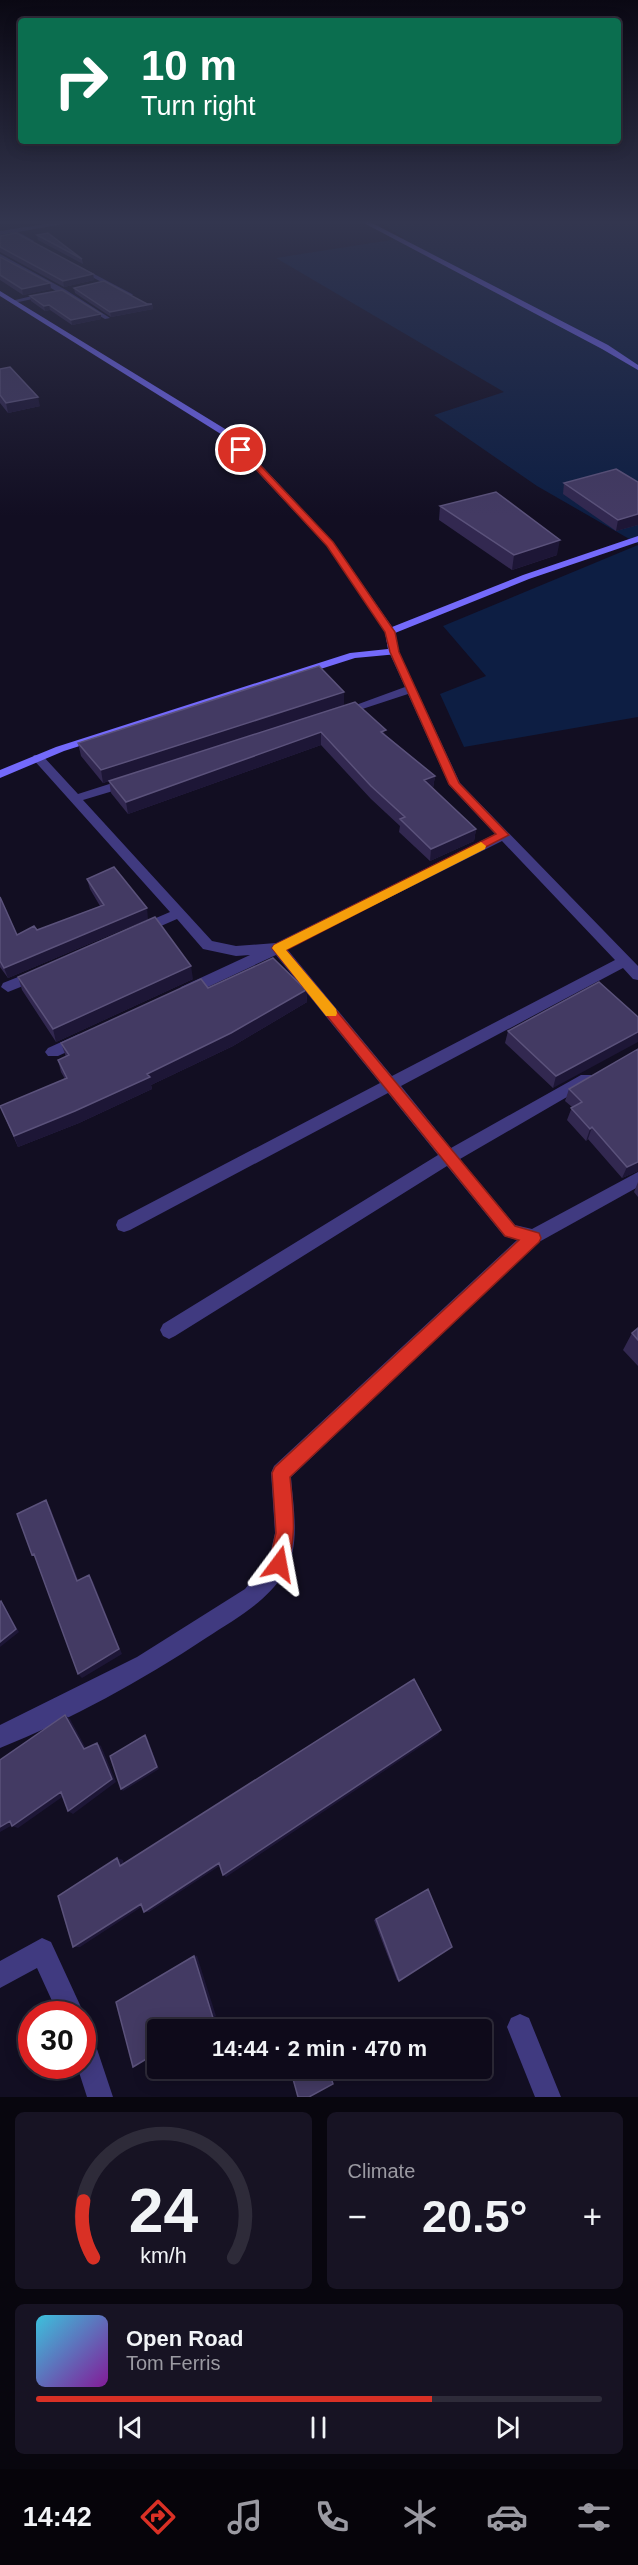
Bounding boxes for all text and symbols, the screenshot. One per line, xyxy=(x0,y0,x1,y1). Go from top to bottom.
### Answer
icon: right xyxy=(42,42,120,120)
text: 10 m xyxy=(141,42,237,89)
text: Turn right xyxy=(141,91,256,121)
pin xyxy=(215,424,266,475)
icon: arrive xyxy=(224,433,257,466)
position arrow xyxy=(247,1532,311,1596)
speed limit sign: 30 xyxy=(18,2001,96,2079)
text: 14:44 · 2 min · 470 m xyxy=(212,2036,427,2061)
text: Climate xyxy=(348,2160,415,2182)
text: 24 xyxy=(129,2176,198,2245)
text: 20.5° xyxy=(422,2191,528,2242)
text: − xyxy=(348,2198,367,2235)
text: + xyxy=(583,2198,602,2235)
text: km/h xyxy=(140,2244,186,2268)
text: Open Road xyxy=(126,2326,243,2351)
text: Tom Ferris xyxy=(126,2352,220,2374)
icon: previous xyxy=(114,2411,147,2444)
icon: pause xyxy=(302,2411,335,2444)
icon: next xyxy=(491,2411,524,2444)
icon: directions xyxy=(137,2496,179,2538)
icon: music xyxy=(224,2496,266,2538)
icon: phone xyxy=(311,2496,353,2538)
icon: climate xyxy=(399,2496,441,2538)
icon: car xyxy=(486,2496,528,2538)
icon: filters xyxy=(573,2496,615,2538)
text: 14:42 xyxy=(23,2502,92,2532)

